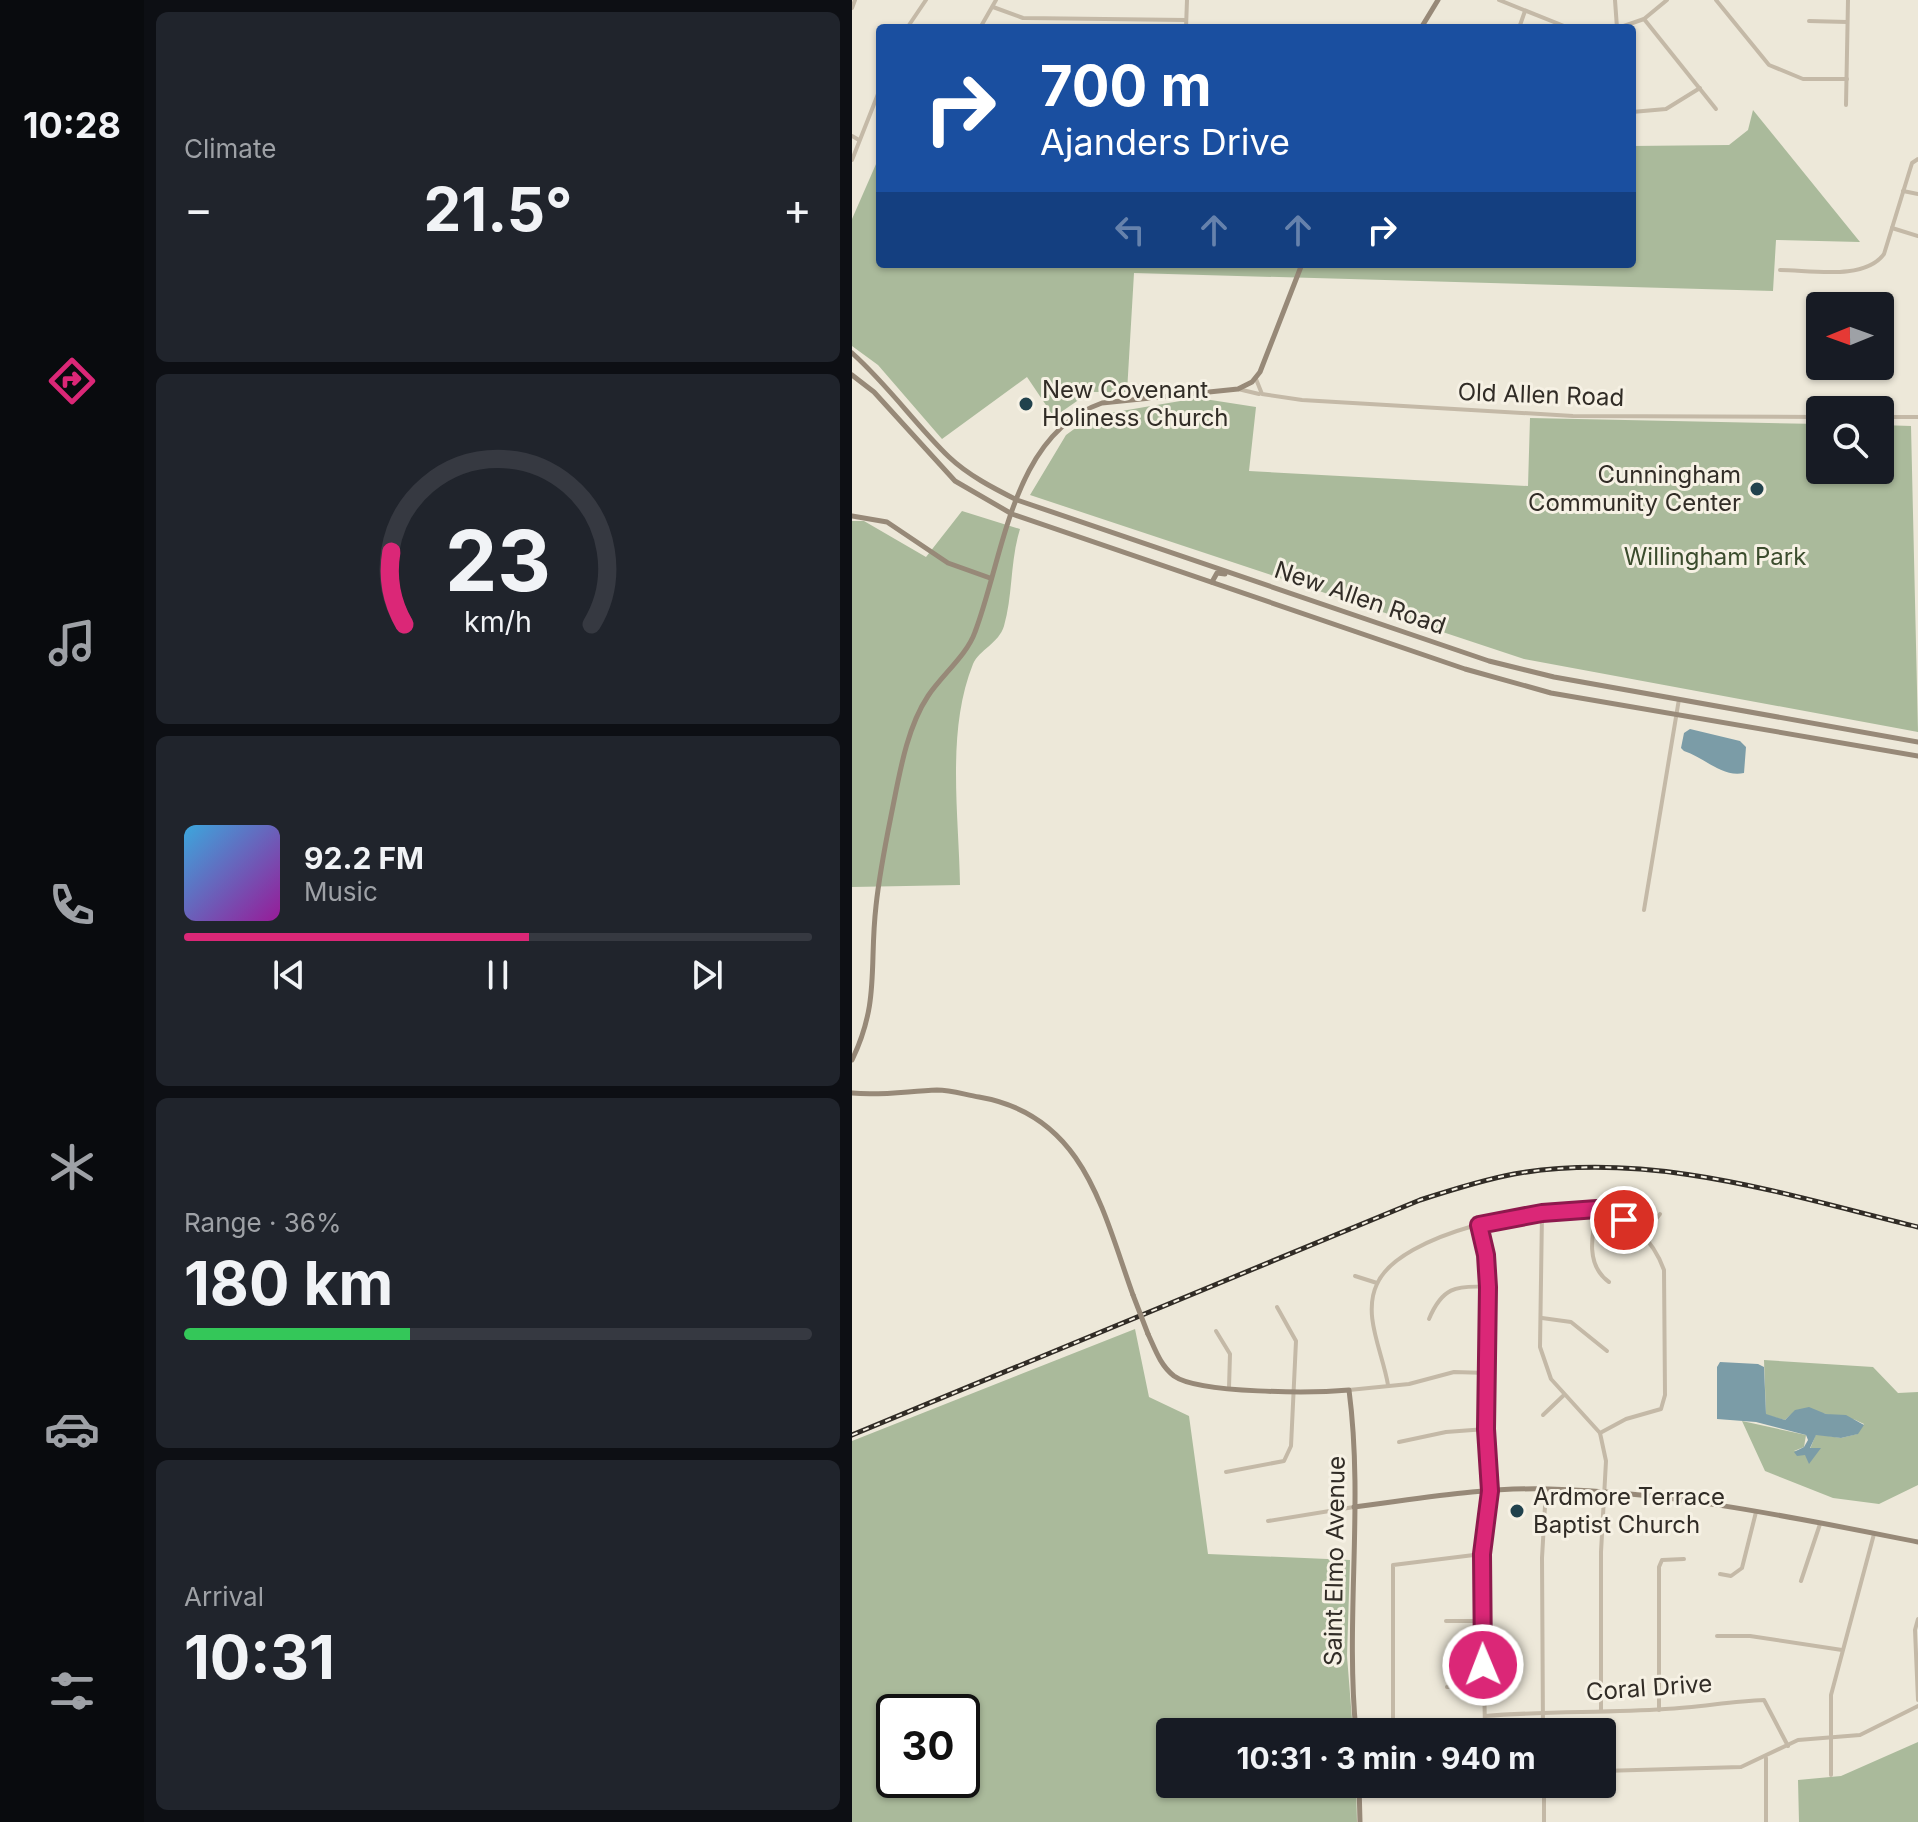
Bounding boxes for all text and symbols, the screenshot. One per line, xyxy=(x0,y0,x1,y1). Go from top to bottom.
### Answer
text: 700 m xyxy=(1040,52,1212,120)
icon: right xyxy=(908,56,1012,160)
text: 10:28 xyxy=(23,103,121,147)
text: Ajanders Drive xyxy=(1040,120,1290,164)
text: Climate xyxy=(184,133,276,164)
text: 21.5° xyxy=(424,173,572,245)
text: − xyxy=(184,182,213,236)
text: + xyxy=(783,182,812,236)
icon: left xyxy=(1108,208,1152,252)
icon: ahead xyxy=(1192,208,1236,252)
icon: ahead xyxy=(1276,208,1320,252)
icon: right xyxy=(1360,208,1404,252)
north arrow xyxy=(1806,292,1894,380)
map controls xyxy=(1806,292,1894,484)
icon: directions xyxy=(44,353,100,409)
place label: New Covenant Holiness Church xyxy=(1042,375,1229,432)
street label: Old Allen Road xyxy=(1457,377,1625,412)
marker: New Covenant Holiness Church xyxy=(1017,395,1035,413)
button: search xyxy=(1806,396,1894,484)
place label: Cunningham Community Center xyxy=(1528,460,1741,517)
marker: Cunningham Community Center xyxy=(1748,480,1766,498)
text: 23 xyxy=(445,510,551,611)
park label: Willingham Park xyxy=(1624,542,1806,571)
street label: New Allen Road xyxy=(1271,555,1450,640)
text: km/h xyxy=(464,604,532,639)
icon: music xyxy=(44,615,100,671)
text: 92.2 FM xyxy=(304,840,424,876)
text: Music xyxy=(304,876,378,907)
icon: phone xyxy=(44,877,100,933)
icon: previous xyxy=(267,953,311,997)
icon: pause xyxy=(476,953,520,997)
icon: next xyxy=(685,953,729,997)
icon: climate xyxy=(44,1139,100,1195)
pin xyxy=(1590,1186,1658,1254)
icon: arrive xyxy=(1602,1198,1646,1242)
text: Range · 36% xyxy=(184,1207,342,1238)
text: 180 km xyxy=(184,1247,393,1319)
icon: car xyxy=(44,1401,100,1457)
street label: Saint Elmo Avenue xyxy=(1318,1456,1351,1666)
place label: Ardmore Terrace Baptist Church xyxy=(1533,1482,1725,1539)
marker: Ardmore Terrace Baptist Church xyxy=(1508,1502,1526,1520)
text: Arrival xyxy=(184,1581,264,1612)
text: 10:31 xyxy=(184,1621,335,1693)
position arrow xyxy=(1441,1623,1525,1707)
icon: filters xyxy=(44,1663,100,1719)
street label: Coral Drive xyxy=(1585,1669,1713,1706)
speed limit sign: 30 xyxy=(876,1694,980,1798)
text: 10:31 · 3 min · 940 m xyxy=(1236,1740,1536,1776)

